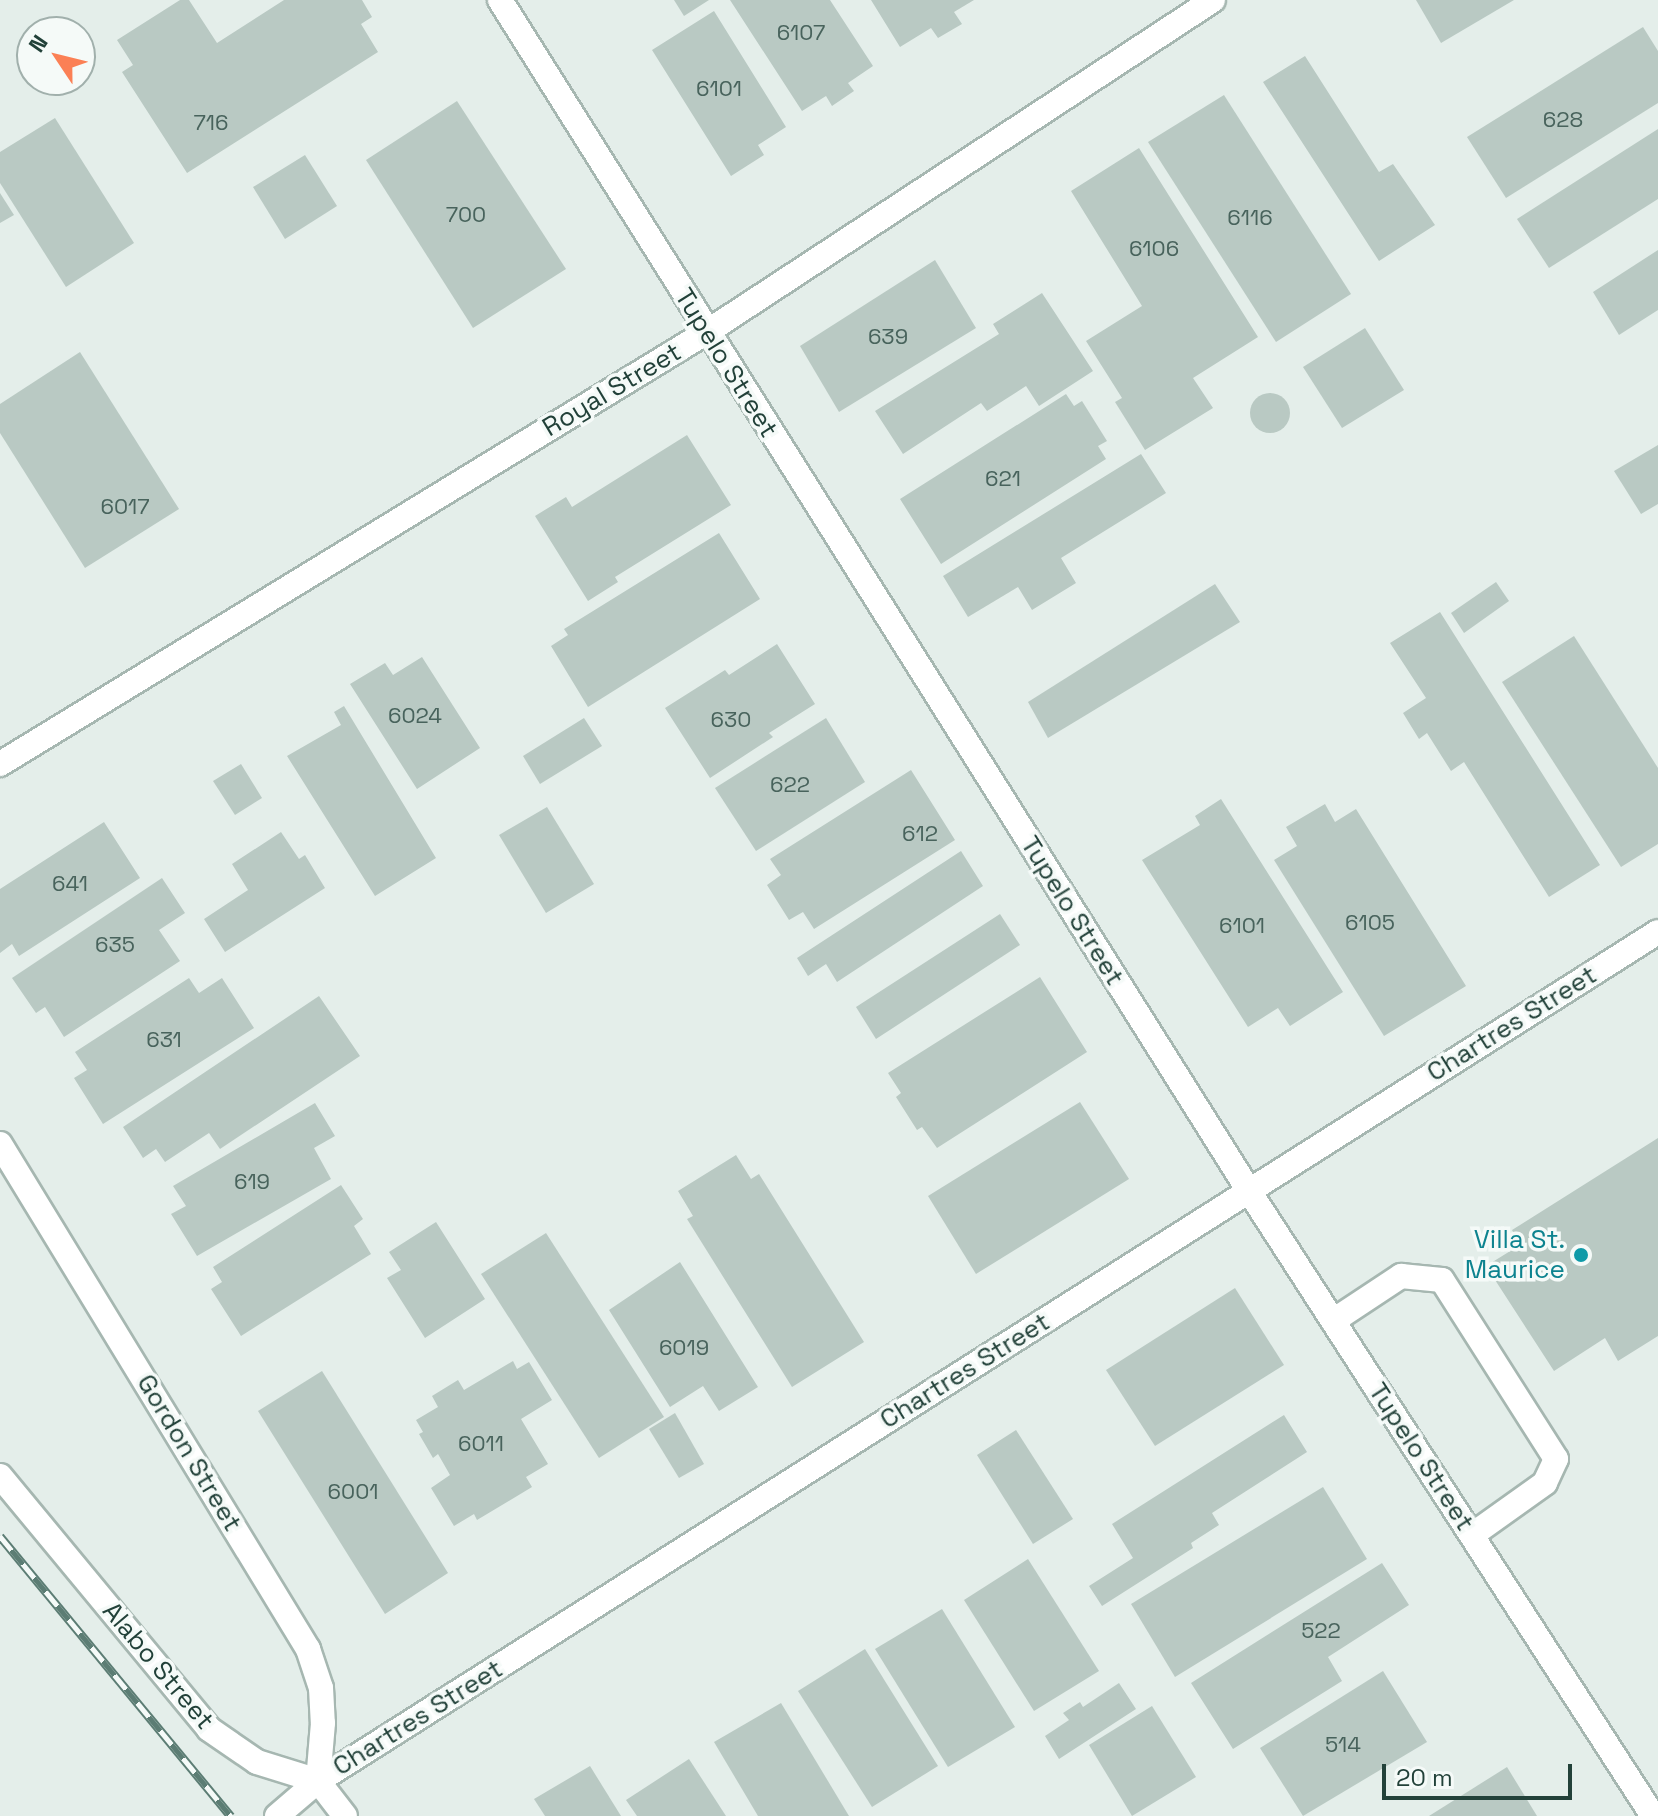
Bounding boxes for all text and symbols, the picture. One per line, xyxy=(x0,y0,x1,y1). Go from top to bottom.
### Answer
north arrow xyxy=(16,16,96,96)
house number: 6107 xyxy=(777,20,825,46)
text: N xyxy=(22,29,54,57)
house number: 6101 xyxy=(696,76,742,102)
house number: 628 xyxy=(1543,107,1583,133)
house number: 716 xyxy=(194,110,228,136)
house number: 700 xyxy=(446,202,486,228)
house number: 6116 xyxy=(1227,205,1273,231)
house number: 6106 xyxy=(1129,236,1179,262)
street label: Tupelo Street xyxy=(668,283,784,443)
house number: 639 xyxy=(868,324,908,350)
street label: Royal Street xyxy=(537,336,687,444)
house number: 621 xyxy=(985,466,1021,492)
house number: 6017 xyxy=(100,494,150,520)
house number: 6024 xyxy=(388,703,442,729)
house number: 630 xyxy=(711,707,751,733)
house number: 622 xyxy=(770,772,810,798)
house number: 612 xyxy=(902,821,938,847)
street label: Tupelo Street xyxy=(1014,831,1130,991)
house number: 641 xyxy=(52,871,88,897)
house number: 6105 xyxy=(1345,910,1395,936)
house number: 6101 xyxy=(1219,913,1265,939)
house number: 635 xyxy=(95,932,135,958)
street label: Chartres Street xyxy=(1422,959,1602,1089)
house number: 631 xyxy=(146,1027,182,1053)
house number: 619 xyxy=(234,1169,270,1195)
place label: Villa St. Maurice xyxy=(1465,1224,1565,1286)
marker: Villa St. Maurice xyxy=(1572,1246,1590,1264)
street label: Chartres Street xyxy=(875,1306,1055,1436)
house number: 6019 xyxy=(659,1335,709,1361)
street label: Gordon Street xyxy=(130,1369,248,1537)
street label: Tupelo Street xyxy=(1362,1377,1480,1537)
house number: 6011 xyxy=(458,1431,504,1457)
house number: 6001 xyxy=(328,1479,378,1505)
street label: Alabo Street xyxy=(96,1596,220,1736)
house number: 522 xyxy=(1301,1618,1341,1644)
street label: Chartres Street xyxy=(328,1653,508,1783)
house number: 514 xyxy=(1325,1732,1361,1758)
scale bar xyxy=(1386,1748,1576,1798)
text: 20 m xyxy=(1396,1762,1453,1793)

